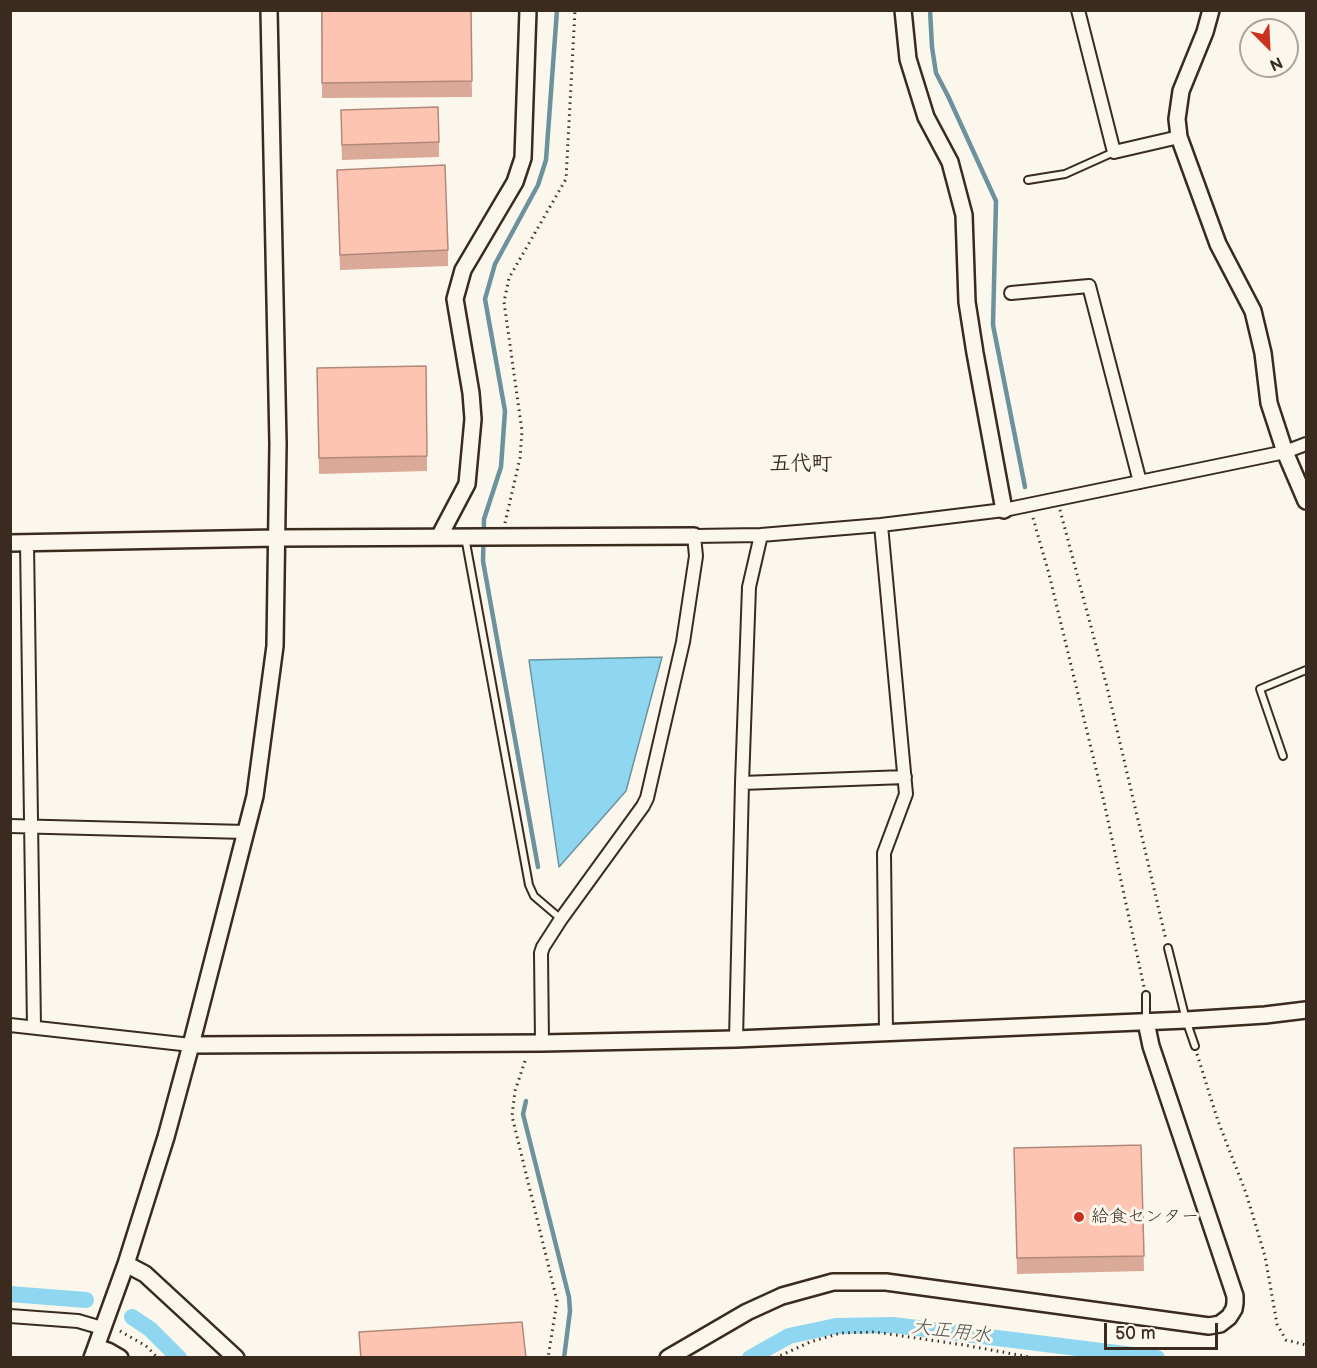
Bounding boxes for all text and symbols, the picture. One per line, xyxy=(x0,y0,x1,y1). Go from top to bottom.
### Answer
north arrow xyxy=(1239,18,1299,78)
text: N xyxy=(1266,52,1285,74)
district label: 五代町 xyxy=(770,452,832,478)
place label: 給食センター xyxy=(1091,1206,1199,1228)
marker: 給食センター xyxy=(1072,1210,1086,1224)
scale bar xyxy=(1107,1311,1221,1349)
water label: 大正用水 xyxy=(910,1315,992,1349)
text: 50 m xyxy=(1115,1323,1156,1344)

